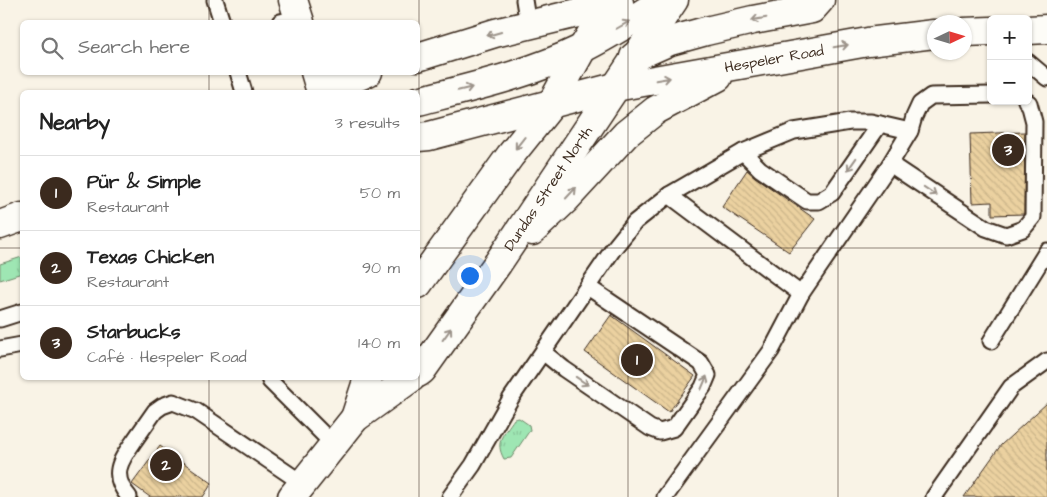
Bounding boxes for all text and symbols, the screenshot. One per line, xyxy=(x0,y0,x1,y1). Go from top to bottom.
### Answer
one-way arrow xyxy=(752,14,768,24)
north arrow xyxy=(927,15,972,60)
map controls xyxy=(987,15,1032,105)
button: + xyxy=(987,15,1032,60)
search box xyxy=(20,20,420,75)
one-way arrow xyxy=(616,20,630,30)
one-way arrow xyxy=(486,29,502,39)
icon: search xyxy=(38,34,66,62)
text: Search here xyxy=(78,34,190,61)
street label: Hespeler Road xyxy=(723,40,826,78)
one-way arrow xyxy=(833,41,849,51)
button: − xyxy=(987,60,1032,105)
one-way arrow xyxy=(654,73,670,83)
one-way arrow xyxy=(456,84,472,93)
text: Nearby xyxy=(40,108,110,137)
text: 3 results xyxy=(335,112,400,134)
street label: Dundas Street North xyxy=(499,122,598,255)
pin: 3 xyxy=(992,131,1024,169)
one-way arrow xyxy=(515,136,526,149)
one-way arrow xyxy=(847,157,857,171)
text: Pür & Simple xyxy=(87,169,201,196)
text: 1 xyxy=(55,182,57,204)
text: 50 m xyxy=(360,182,400,204)
one-way arrow xyxy=(565,187,577,200)
one-way arrow xyxy=(923,187,937,197)
text: Restaurant xyxy=(87,196,169,218)
text: Texas Chicken xyxy=(87,244,214,271)
text: 2 xyxy=(51,257,61,279)
text: 90 m xyxy=(362,257,400,279)
your location xyxy=(457,263,483,289)
text: Restaurant xyxy=(87,271,169,293)
text: Starbucks xyxy=(87,319,181,346)
one-way arrow xyxy=(442,328,452,342)
text: 3 xyxy=(52,332,60,354)
text: 140 m xyxy=(358,332,400,354)
pin: 1 xyxy=(621,341,653,379)
text: Café · Hespeler Road xyxy=(87,346,247,368)
one-way arrow xyxy=(575,376,589,386)
one-way arrow xyxy=(700,376,709,391)
pin: 2 xyxy=(150,446,182,484)

